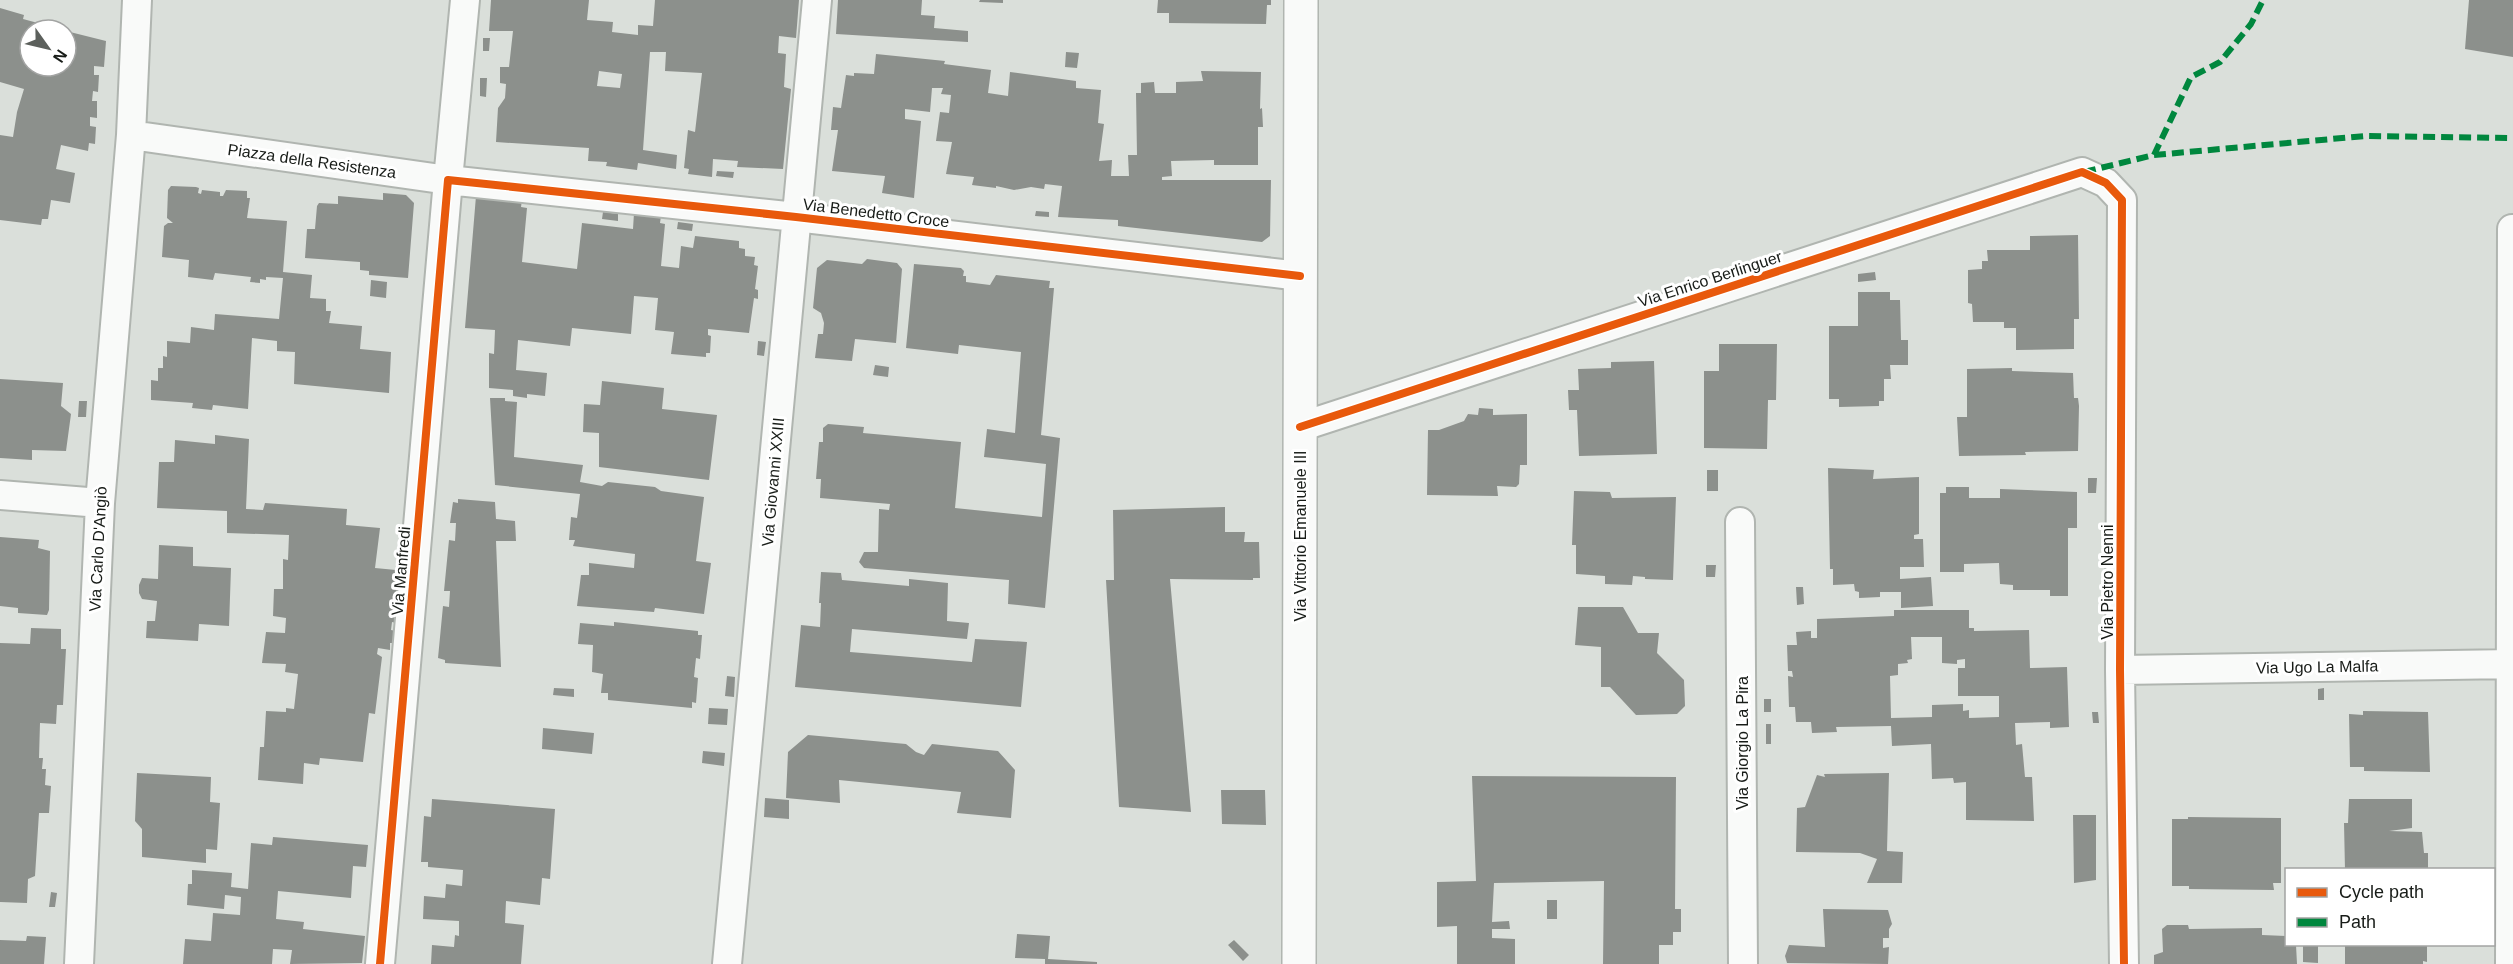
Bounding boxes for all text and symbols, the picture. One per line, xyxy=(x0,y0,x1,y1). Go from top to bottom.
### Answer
north arrow xyxy=(18,18,78,78)
text: N xyxy=(50,47,70,66)
street label: Piazza della Resistenza xyxy=(227,141,397,181)
street label: Via Benedetto Croce xyxy=(802,196,950,230)
street label: Via Enrico Berlinguer xyxy=(1636,248,1785,310)
street label: Via Giovanni XXIII xyxy=(759,417,787,547)
street label: Via Vittorio Emanuele III xyxy=(1292,450,1309,622)
street label: Via Carlo D'Angiò xyxy=(86,486,110,612)
street label: Via Pietro Nenni xyxy=(2099,524,2116,640)
street label: Via Manfredi xyxy=(389,526,413,616)
street label: Via Ugo La Malfa xyxy=(2256,657,2378,677)
street label: Via Giorgio La Pira xyxy=(1734,676,1751,810)
legend xyxy=(2285,868,2495,946)
text: Cycle path xyxy=(2339,882,2424,902)
text: Path xyxy=(2339,912,2376,932)

